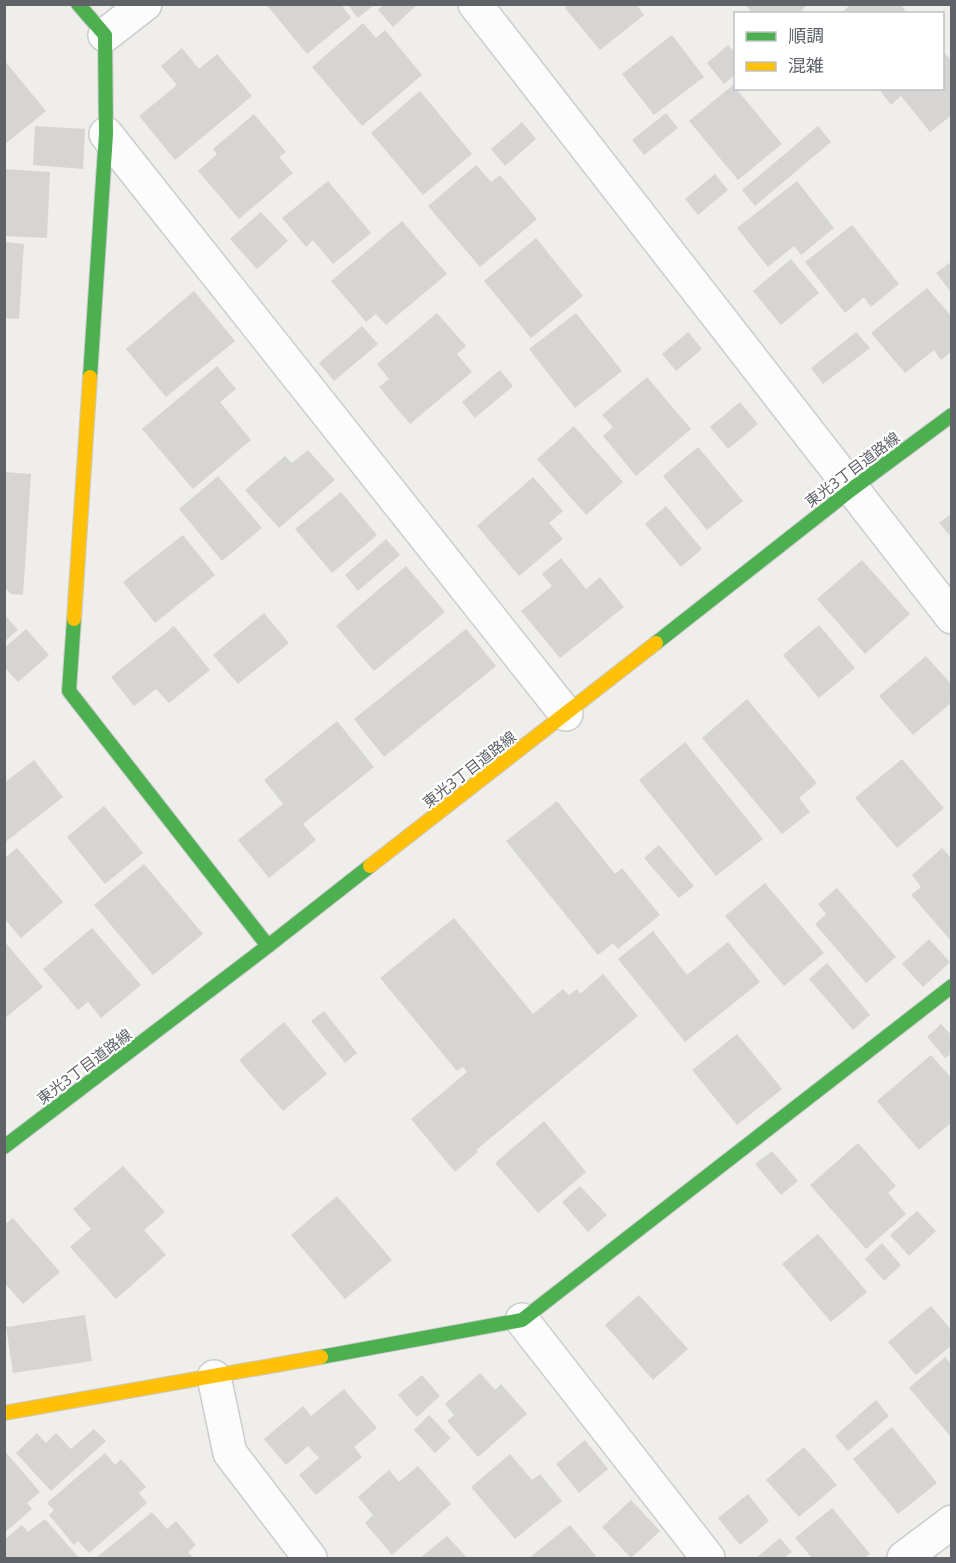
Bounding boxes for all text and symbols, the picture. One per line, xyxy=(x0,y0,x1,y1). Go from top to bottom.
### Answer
legend xyxy=(734,12,944,90)
text: 順調 xyxy=(788,23,824,47)
text: 混雑 xyxy=(788,53,824,77)
street label: 東光3丁目道路線 xyxy=(801,427,903,511)
street label: 東光3丁目道路線 xyxy=(418,726,520,812)
street label: 東光3丁目道路線 xyxy=(33,1024,135,1108)

